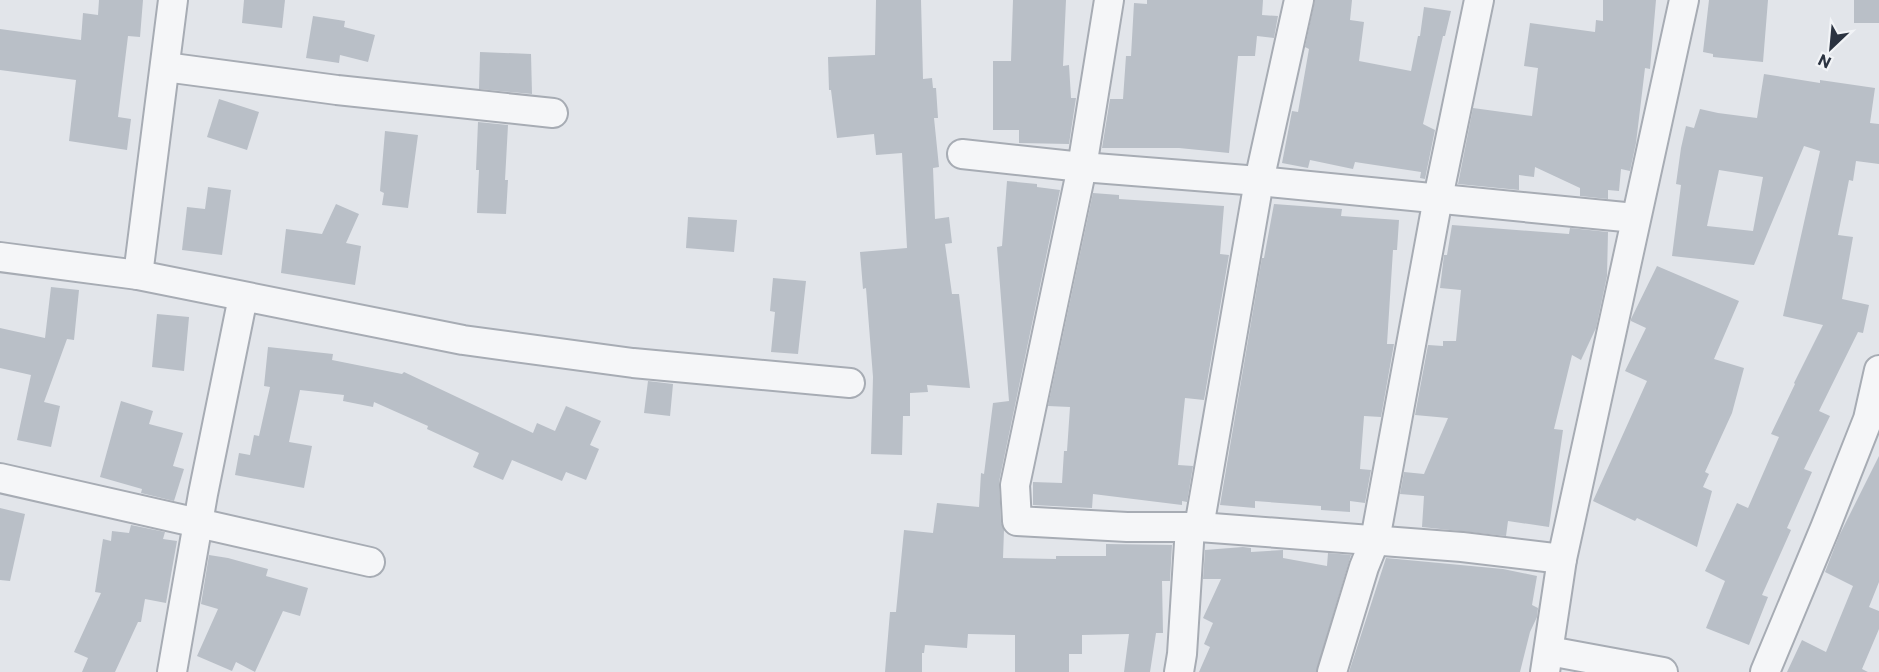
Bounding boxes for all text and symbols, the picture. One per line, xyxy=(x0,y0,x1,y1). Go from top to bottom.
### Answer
north arrow xyxy=(1801,18,1861,78)
text: N xyxy=(1815,51,1834,73)

